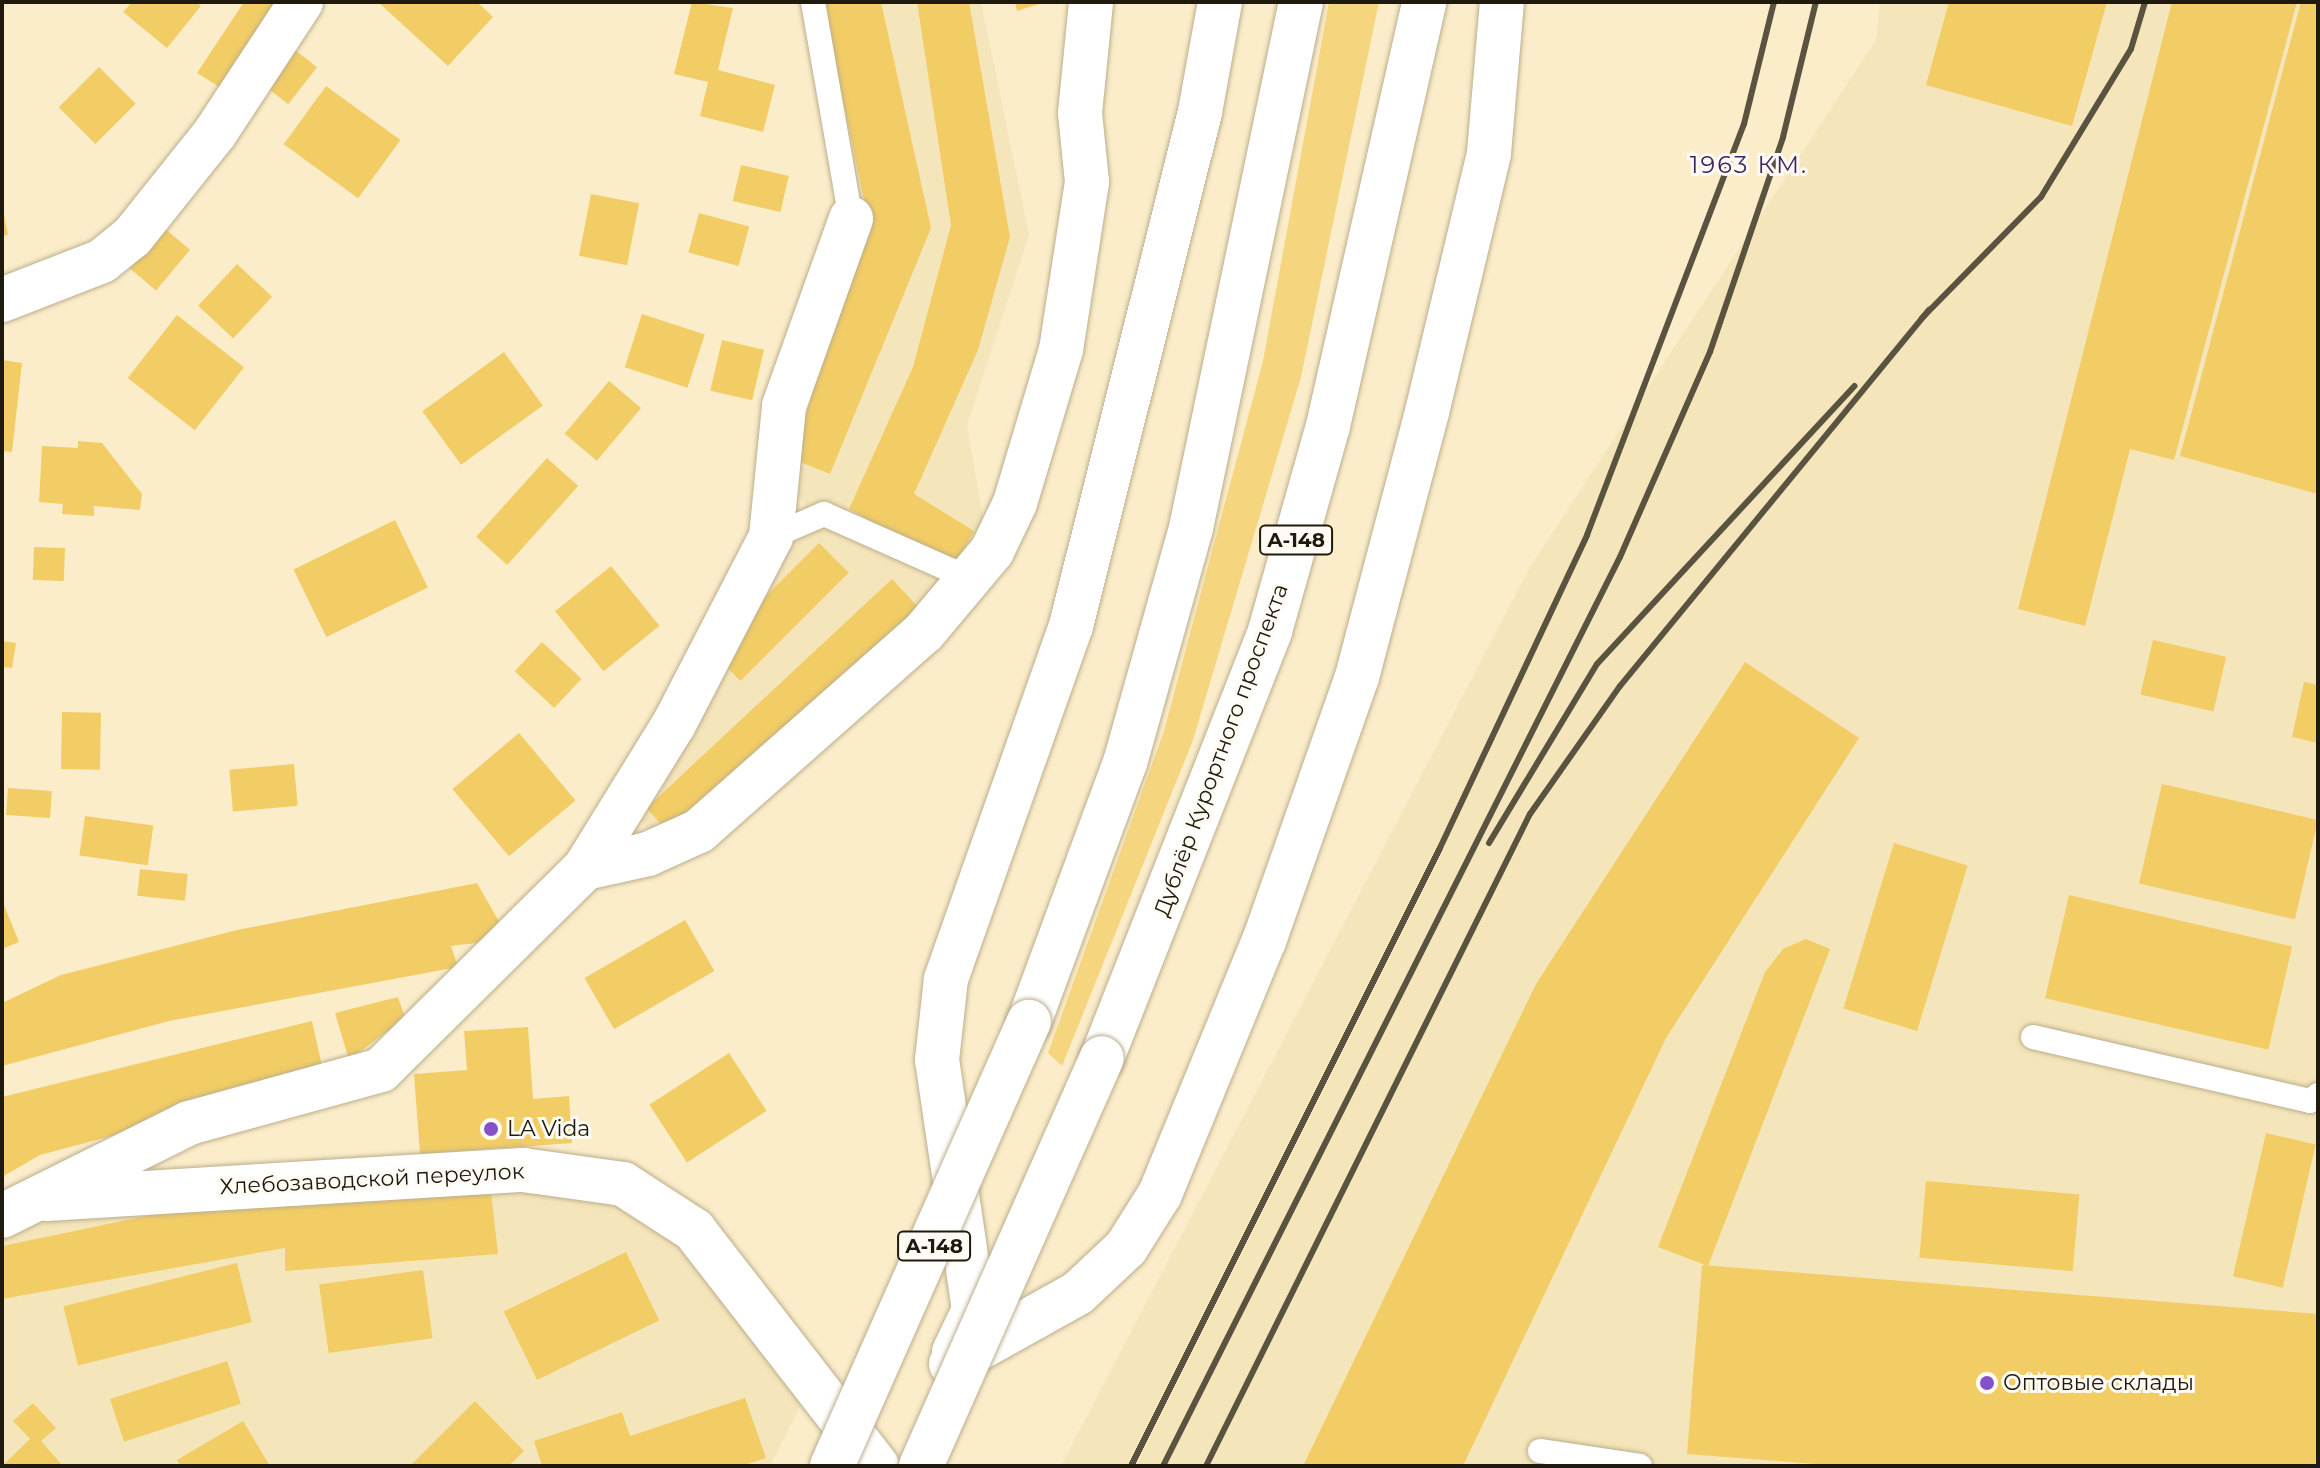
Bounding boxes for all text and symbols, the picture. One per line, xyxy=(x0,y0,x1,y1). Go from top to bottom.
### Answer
district label: 1963 КМ. xyxy=(1690,151,1808,179)
road number: А-148 xyxy=(1258,524,1334,556)
street label: Дублёр Курортного проспекта xyxy=(1148,580,1294,920)
place label: LA Vida xyxy=(507,1116,590,1142)
marker: LA Vida xyxy=(482,1120,500,1138)
street label: Хлебозаводской переулок xyxy=(219,1158,525,1200)
road number: А-148 xyxy=(896,1230,972,1262)
place label: Оптовые склады xyxy=(2003,1370,2194,1396)
marker: Оптовые склады xyxy=(1978,1374,1996,1392)

